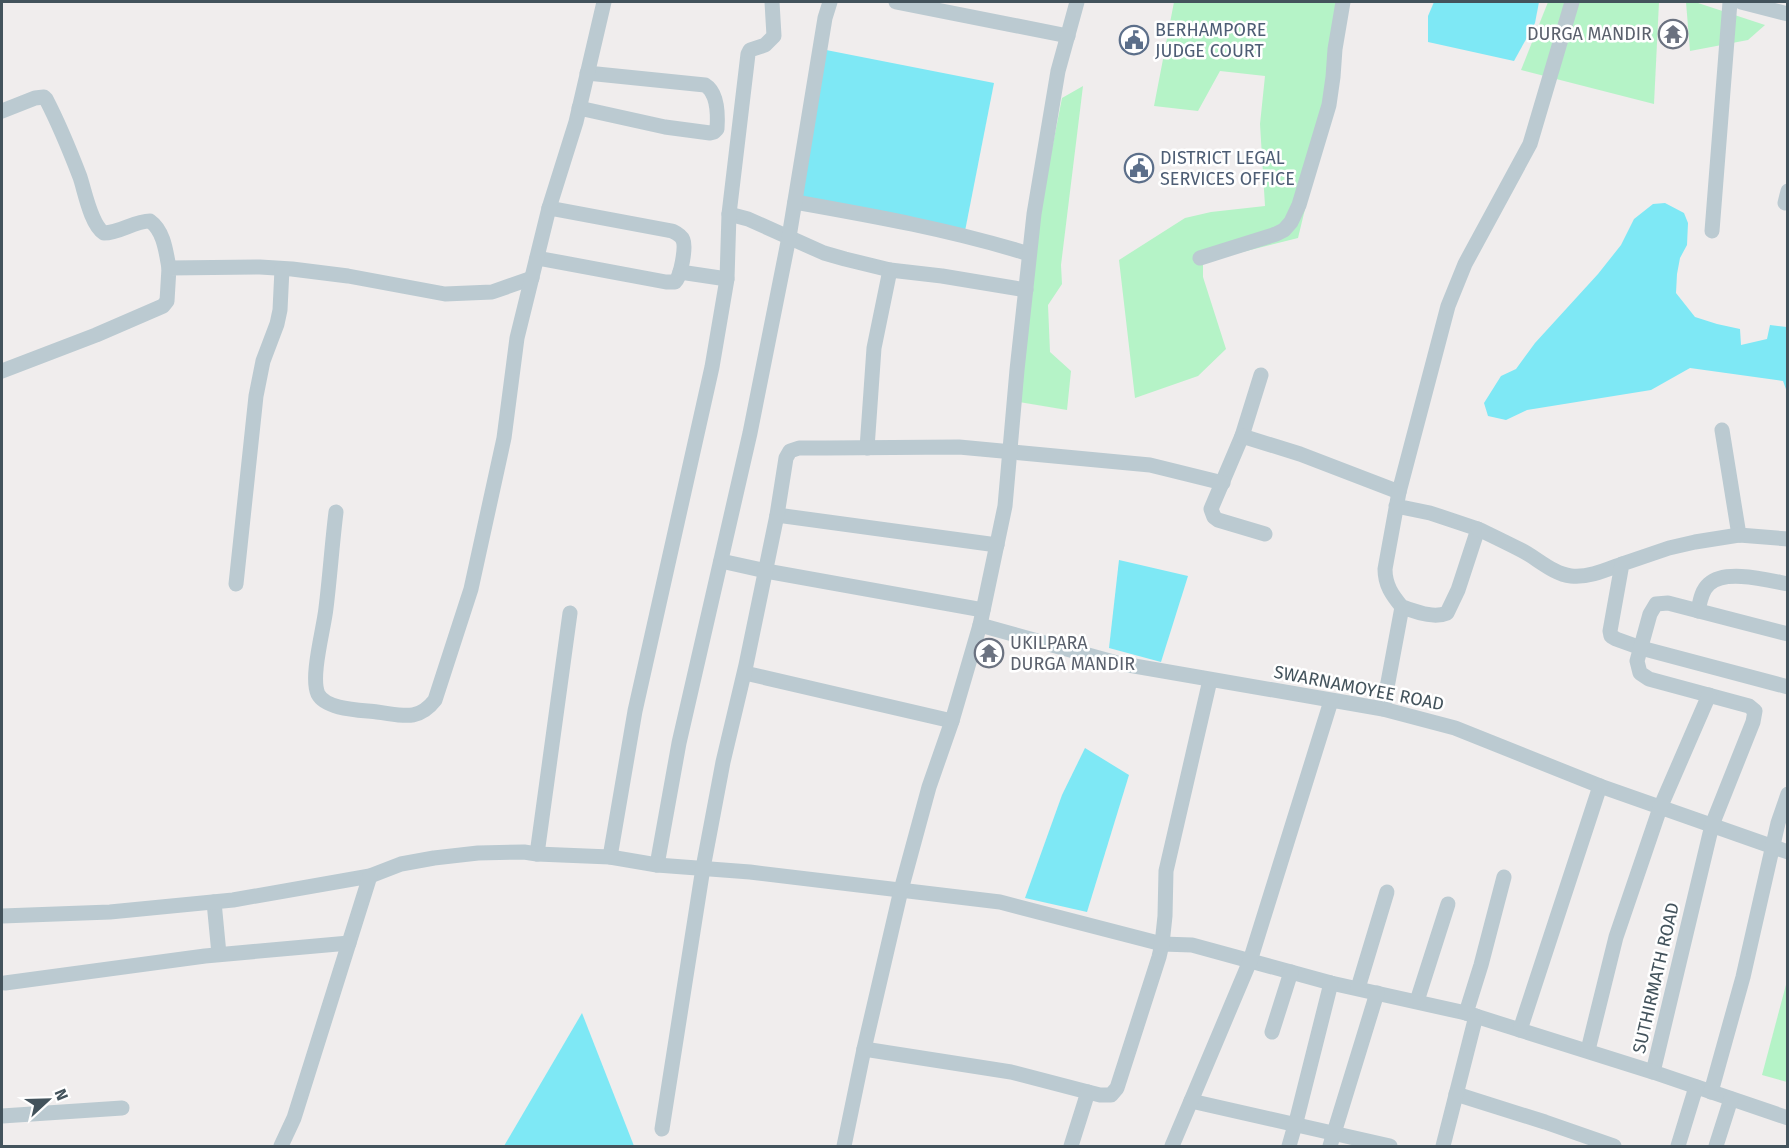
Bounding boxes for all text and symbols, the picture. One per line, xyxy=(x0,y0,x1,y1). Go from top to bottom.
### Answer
temple icon: DURGA MANDIR xyxy=(1657,18,1689,50)
place label: BERHAMPORE JUDGE COURT xyxy=(1155,19,1266,62)
place label: DURGA MANDIR xyxy=(1527,23,1652,45)
public building icon: BERHAMPORE JUDGE COURT xyxy=(1118,24,1150,56)
place label: DISTRICT LEGAL SERVICES OFFICE xyxy=(1160,147,1295,190)
public building icon: DISTRICT LEGAL SERVICES OFFICE xyxy=(1123,152,1155,184)
place label: UKILPARA DURGA MANDIR xyxy=(1010,632,1135,675)
temple icon: UKILPARA DURGA MANDIR xyxy=(973,637,1005,669)
street label: SWARNAMOYEE ROAD xyxy=(1272,661,1446,715)
street label: SUTHIRMATH ROAD xyxy=(1628,900,1684,1056)
north arrow xyxy=(18,1070,78,1130)
text: N xyxy=(51,1086,72,1103)

